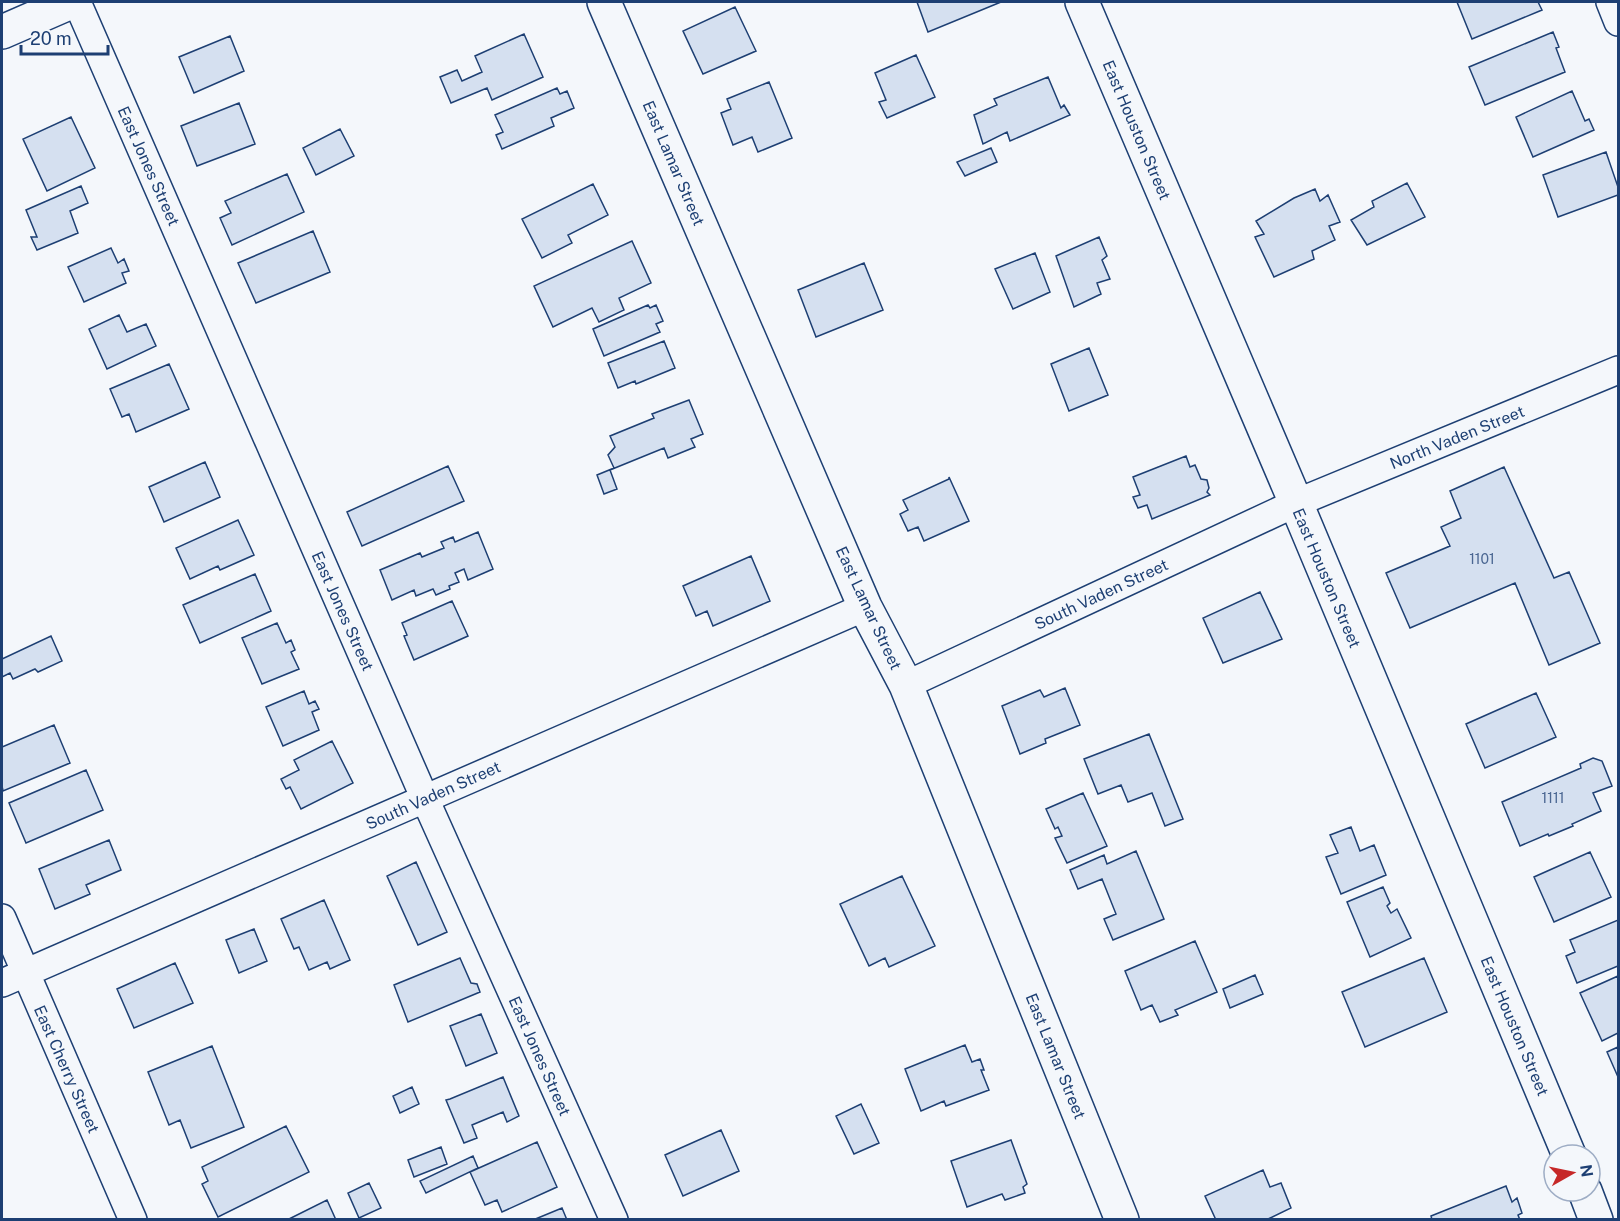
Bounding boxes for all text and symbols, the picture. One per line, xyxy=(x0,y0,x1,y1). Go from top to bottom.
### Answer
scale bar xyxy=(21,18,108,56)
text: 20 m xyxy=(30,28,72,49)
street label: East Houston Street xyxy=(1099,57,1175,203)
street label: East Lamar Street xyxy=(639,98,708,229)
street label: East Jones Street xyxy=(114,104,183,229)
street label: North Vaden Street xyxy=(1387,402,1527,473)
street label: East Houston Street xyxy=(1289,505,1365,651)
street label: East Lamar Street xyxy=(832,543,905,673)
street label: East Jones Street xyxy=(308,549,377,674)
house number: 1101 xyxy=(1469,551,1495,567)
street label: South Vaden Street xyxy=(1031,555,1171,634)
street label: South Vaden Street xyxy=(363,757,503,834)
house number: 1111 xyxy=(1542,790,1564,806)
street label: East Houston Street xyxy=(1477,953,1553,1099)
street label: East Lamar Street xyxy=(1022,991,1089,1122)
street label: East Jones Street xyxy=(505,994,574,1119)
street label: East Cherry Street xyxy=(30,1002,103,1136)
north arrow xyxy=(1542,1143,1602,1203)
text: N xyxy=(1576,1163,1597,1178)

